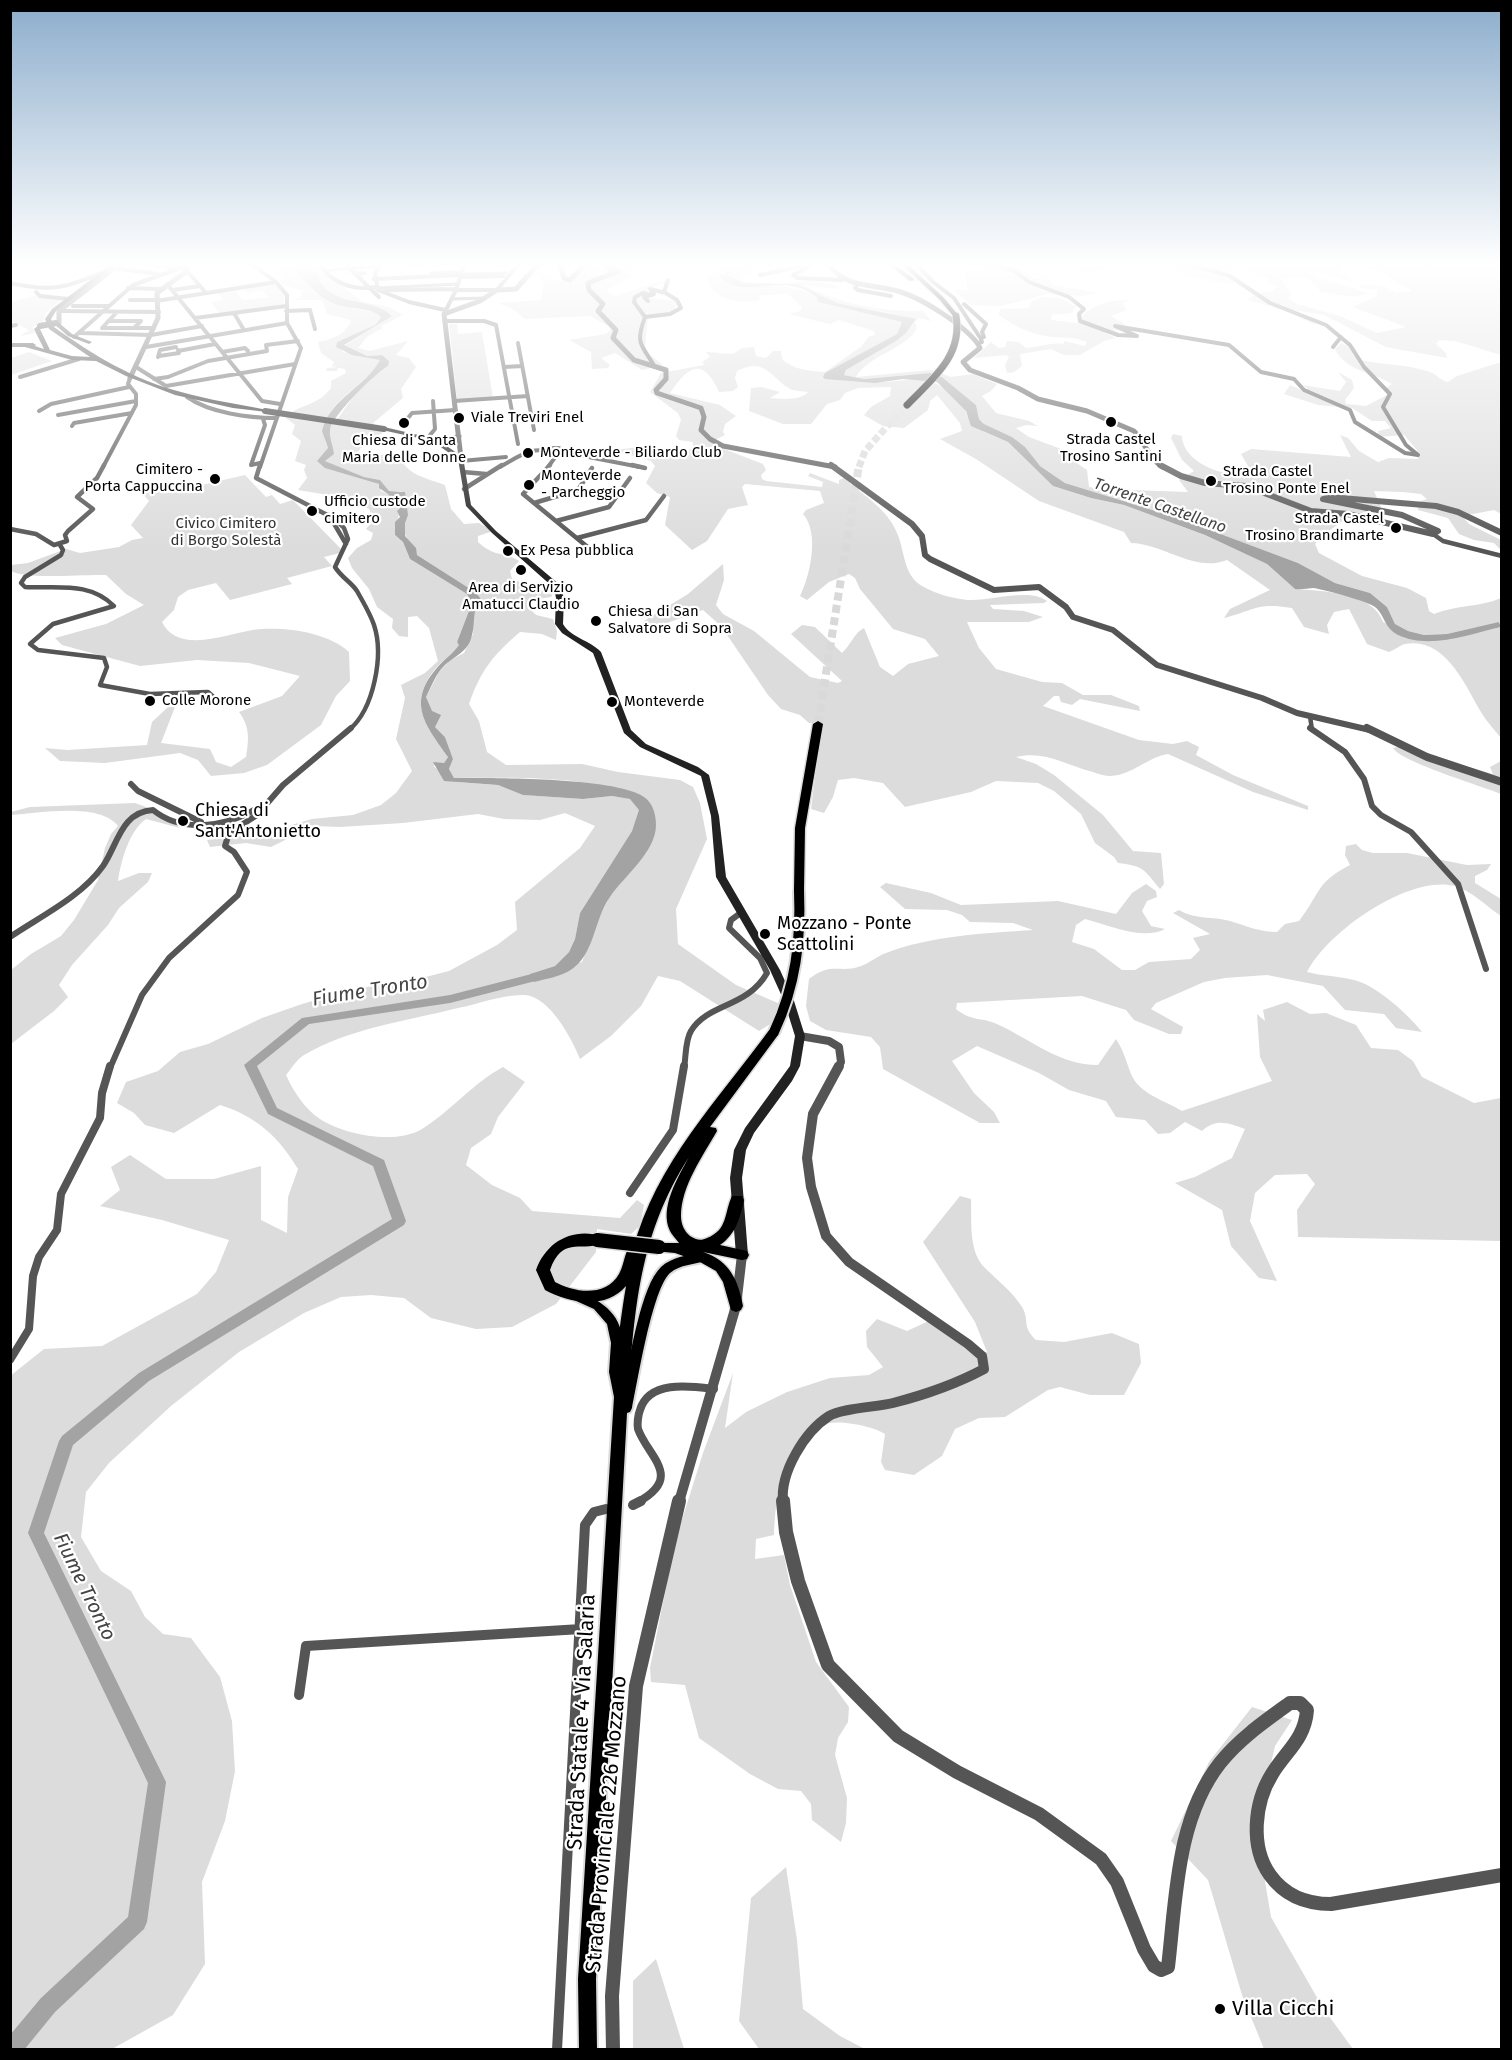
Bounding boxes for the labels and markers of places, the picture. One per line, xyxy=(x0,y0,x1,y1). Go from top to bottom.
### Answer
place label: Viale Treviri Enel xyxy=(471,409,584,427)
marker: Viale Treviri Enel xyxy=(452,411,466,425)
marker: Strada Castel Trosino Santini xyxy=(1104,415,1118,429)
marker: Chiesa di Santa Maria delle Donne xyxy=(397,416,411,430)
place label: Strada Castel Trosino Santini xyxy=(1060,431,1162,466)
place label: Chiesa di Santa Maria delle Donne xyxy=(342,432,466,467)
place label: Monteverde - Biliardo Club xyxy=(540,444,722,462)
marker: Monteverde - Biliardo Club xyxy=(521,446,535,460)
place label: Cimitero - Porta Cappuccina xyxy=(85,461,203,496)
place label: Strada Castel Trosino Ponte Enel xyxy=(1223,463,1350,498)
place label: Monteverde - Parcheggio xyxy=(541,467,625,502)
marker: Cimitero - Porta Cappuccina xyxy=(208,472,222,486)
marker: Strada Castel Trosino Ponte Enel xyxy=(1204,474,1218,488)
marker: Monteverde - Parcheggio xyxy=(522,478,536,492)
place label: Ufficio custode cimitero xyxy=(324,493,426,528)
marker: Ufficio custode cimitero xyxy=(305,504,319,518)
place label: Strada Castel Trosino Brandimarte xyxy=(1245,510,1384,545)
marker: Strada Castel Trosino Brandimarte xyxy=(1389,521,1403,535)
place label: Ex Pesa pubblica xyxy=(520,542,634,560)
marker: Ex Pesa pubblica xyxy=(501,544,515,558)
marker: Area di Servizio Amatucci Claudio xyxy=(514,563,528,577)
place label: Area di Servizio Amatucci Claudio xyxy=(462,579,580,614)
place label: Chiesa di San Salvatore di Sopra xyxy=(608,603,732,638)
marker: Chiesa di San Salvatore di Sopra xyxy=(589,614,603,628)
place label: Colle Morone xyxy=(162,692,251,710)
place label: Monteverde xyxy=(624,693,705,711)
marker: Colle Morone xyxy=(143,694,157,708)
marker: Monteverde xyxy=(605,695,619,709)
place label: Chiesa di Sant'Antonietto xyxy=(195,800,321,842)
marker: Chiesa di Sant'Antonietto xyxy=(176,814,190,828)
place label: Mozzano - Ponte Scattolini xyxy=(777,913,912,956)
marker: Mozzano - Ponte Scattolini xyxy=(758,927,772,941)
place label: Villa Cicchi xyxy=(1232,1996,1334,2022)
marker: Villa Cicchi xyxy=(1213,2002,1227,2016)

